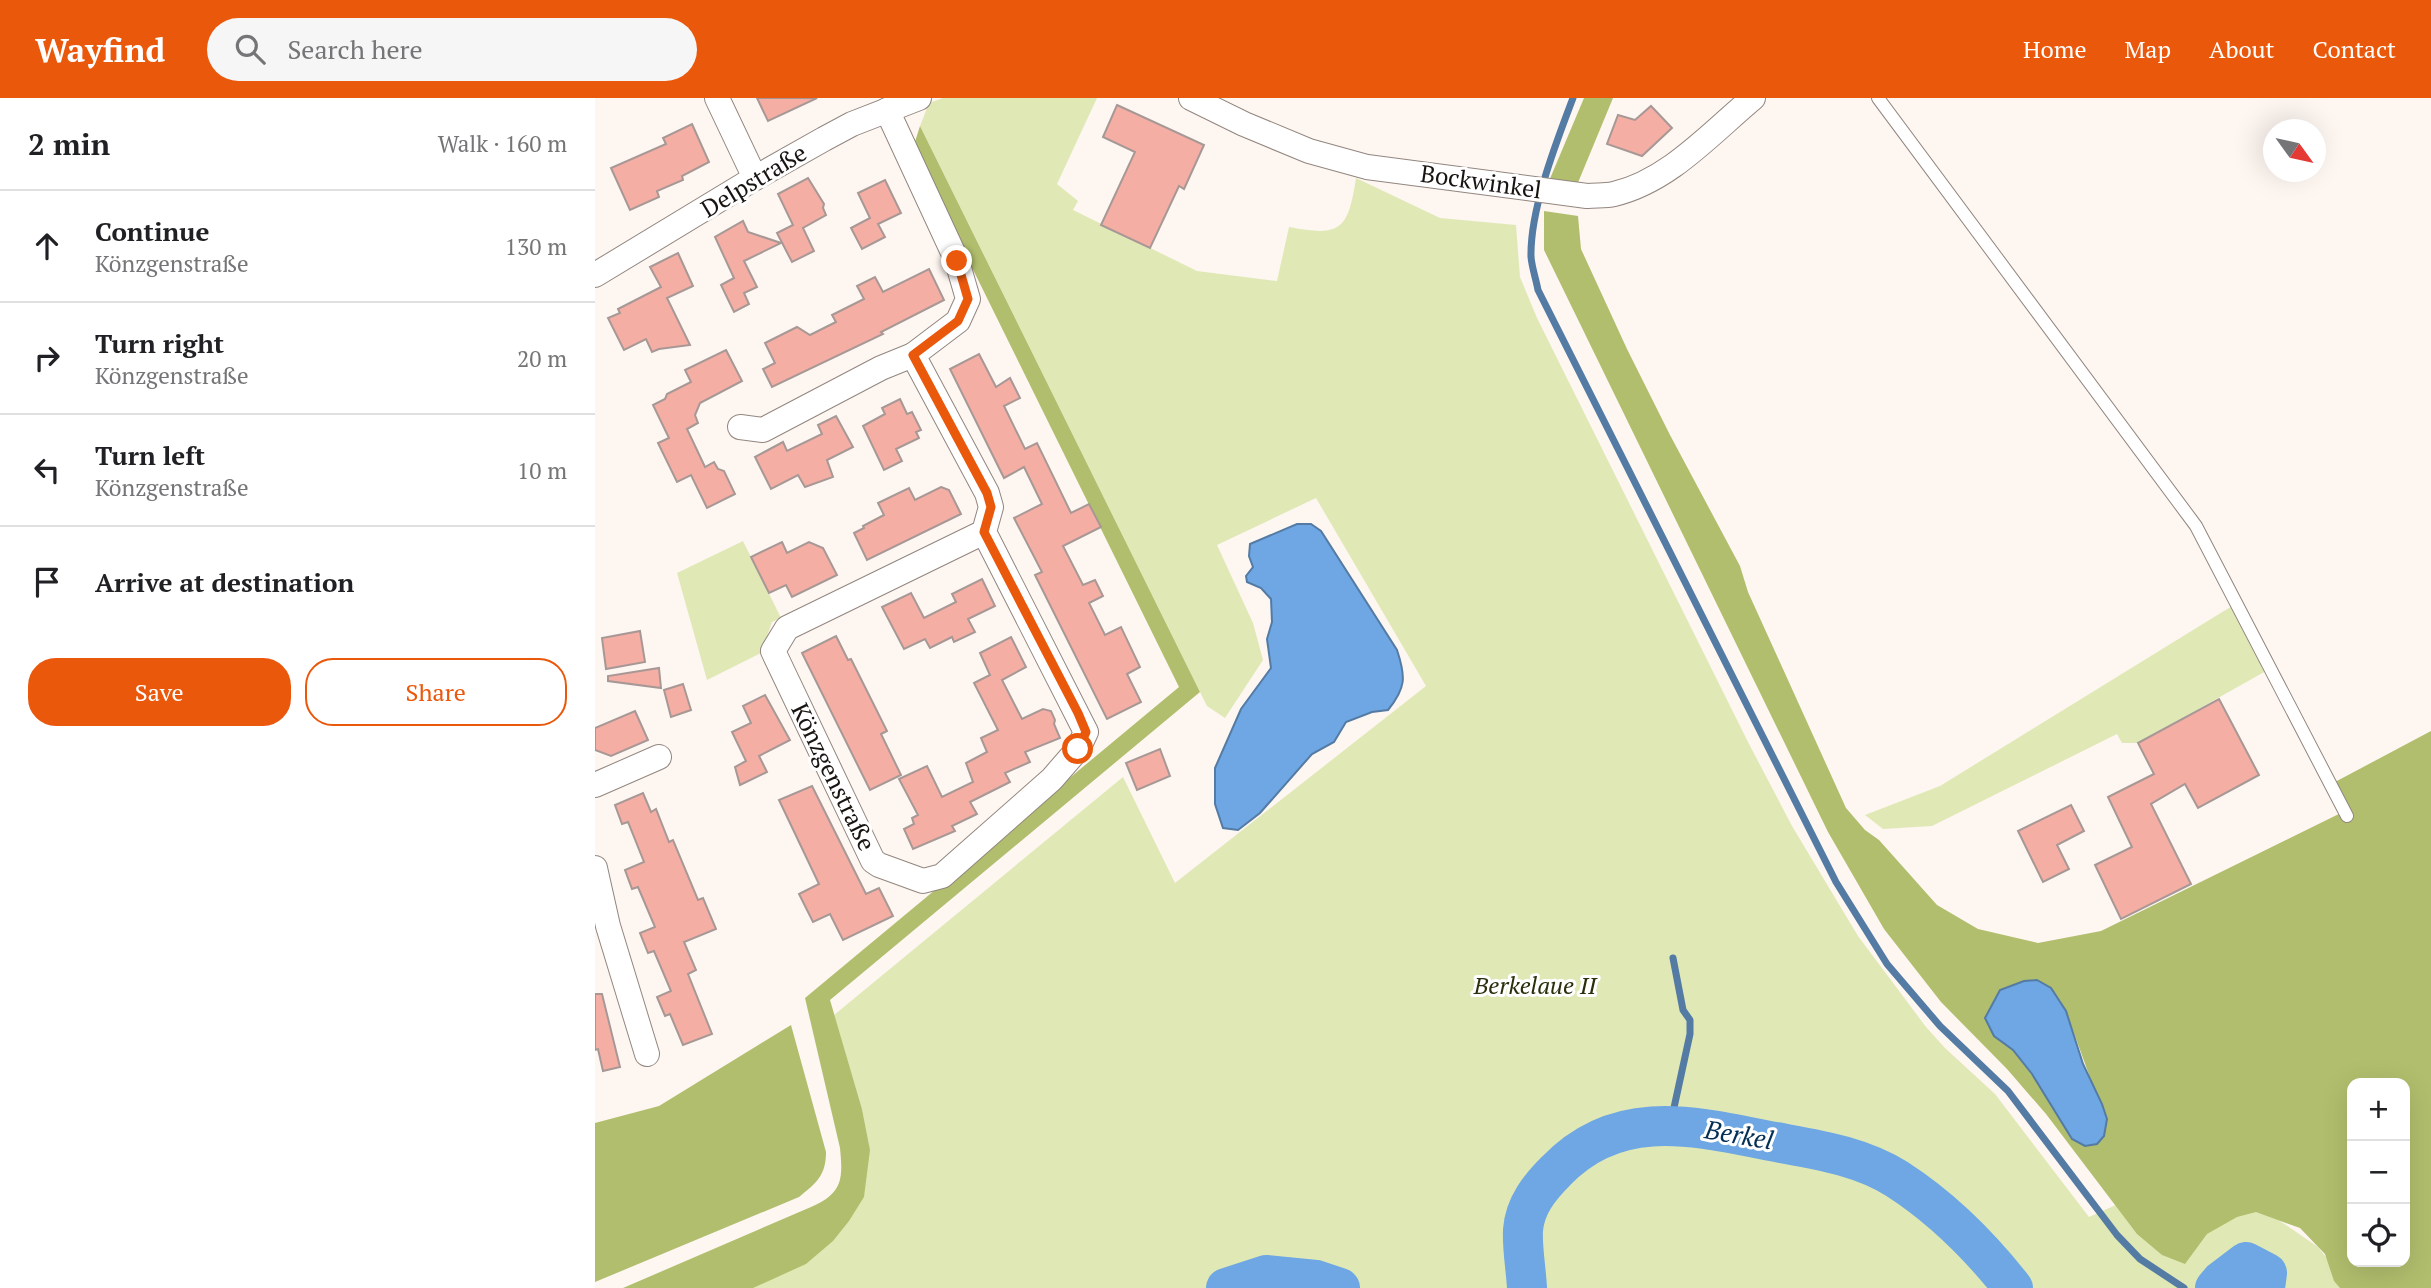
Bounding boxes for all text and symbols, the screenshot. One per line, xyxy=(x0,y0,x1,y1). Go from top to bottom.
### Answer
search box xyxy=(207,18,697,81)
text: Wayfind xyxy=(35,28,165,71)
icon: search xyxy=(231,30,269,68)
text: Search here xyxy=(287,32,423,66)
text: Home xyxy=(2023,33,2087,65)
text: Map xyxy=(2125,33,2171,65)
text: About xyxy=(2209,33,2275,65)
text: Contact xyxy=(2313,33,2396,65)
north arrow xyxy=(2263,119,2326,182)
text: 2 min xyxy=(28,124,110,164)
text: Walk · 160 m xyxy=(438,128,567,159)
street label: Delpstraße xyxy=(695,136,812,224)
street label: Bockwinkel xyxy=(1419,157,1544,205)
text: Continue xyxy=(95,214,209,248)
icon: ahead xyxy=(28,227,66,265)
text: 130 m xyxy=(505,231,567,262)
route end xyxy=(941,245,972,276)
text: Könzgenstraße xyxy=(95,248,249,279)
text: Turn right xyxy=(95,326,224,360)
icon: right xyxy=(28,339,66,377)
text: 20 m xyxy=(517,343,567,374)
text: Könzgenstraße xyxy=(95,360,249,391)
text: Turn left xyxy=(95,438,205,472)
icon: left xyxy=(28,451,66,489)
text: 10 m xyxy=(517,455,567,486)
text: Könzgenstraße xyxy=(95,472,249,503)
icon: arrive xyxy=(28,563,66,601)
text: Arrive at destination xyxy=(95,565,354,599)
button: Save xyxy=(28,658,291,726)
button: Share xyxy=(305,658,567,726)
street label: Könzgenstraße xyxy=(784,698,883,856)
route start xyxy=(1062,733,1093,764)
park label: Berkelaue II xyxy=(1473,969,1598,1001)
map controls xyxy=(2347,1078,2410,1267)
button: + xyxy=(2347,1078,2410,1141)
water label: Berkel xyxy=(1701,1111,1777,1157)
button: − xyxy=(2347,1141,2410,1204)
button: locate xyxy=(2347,1204,2410,1267)

